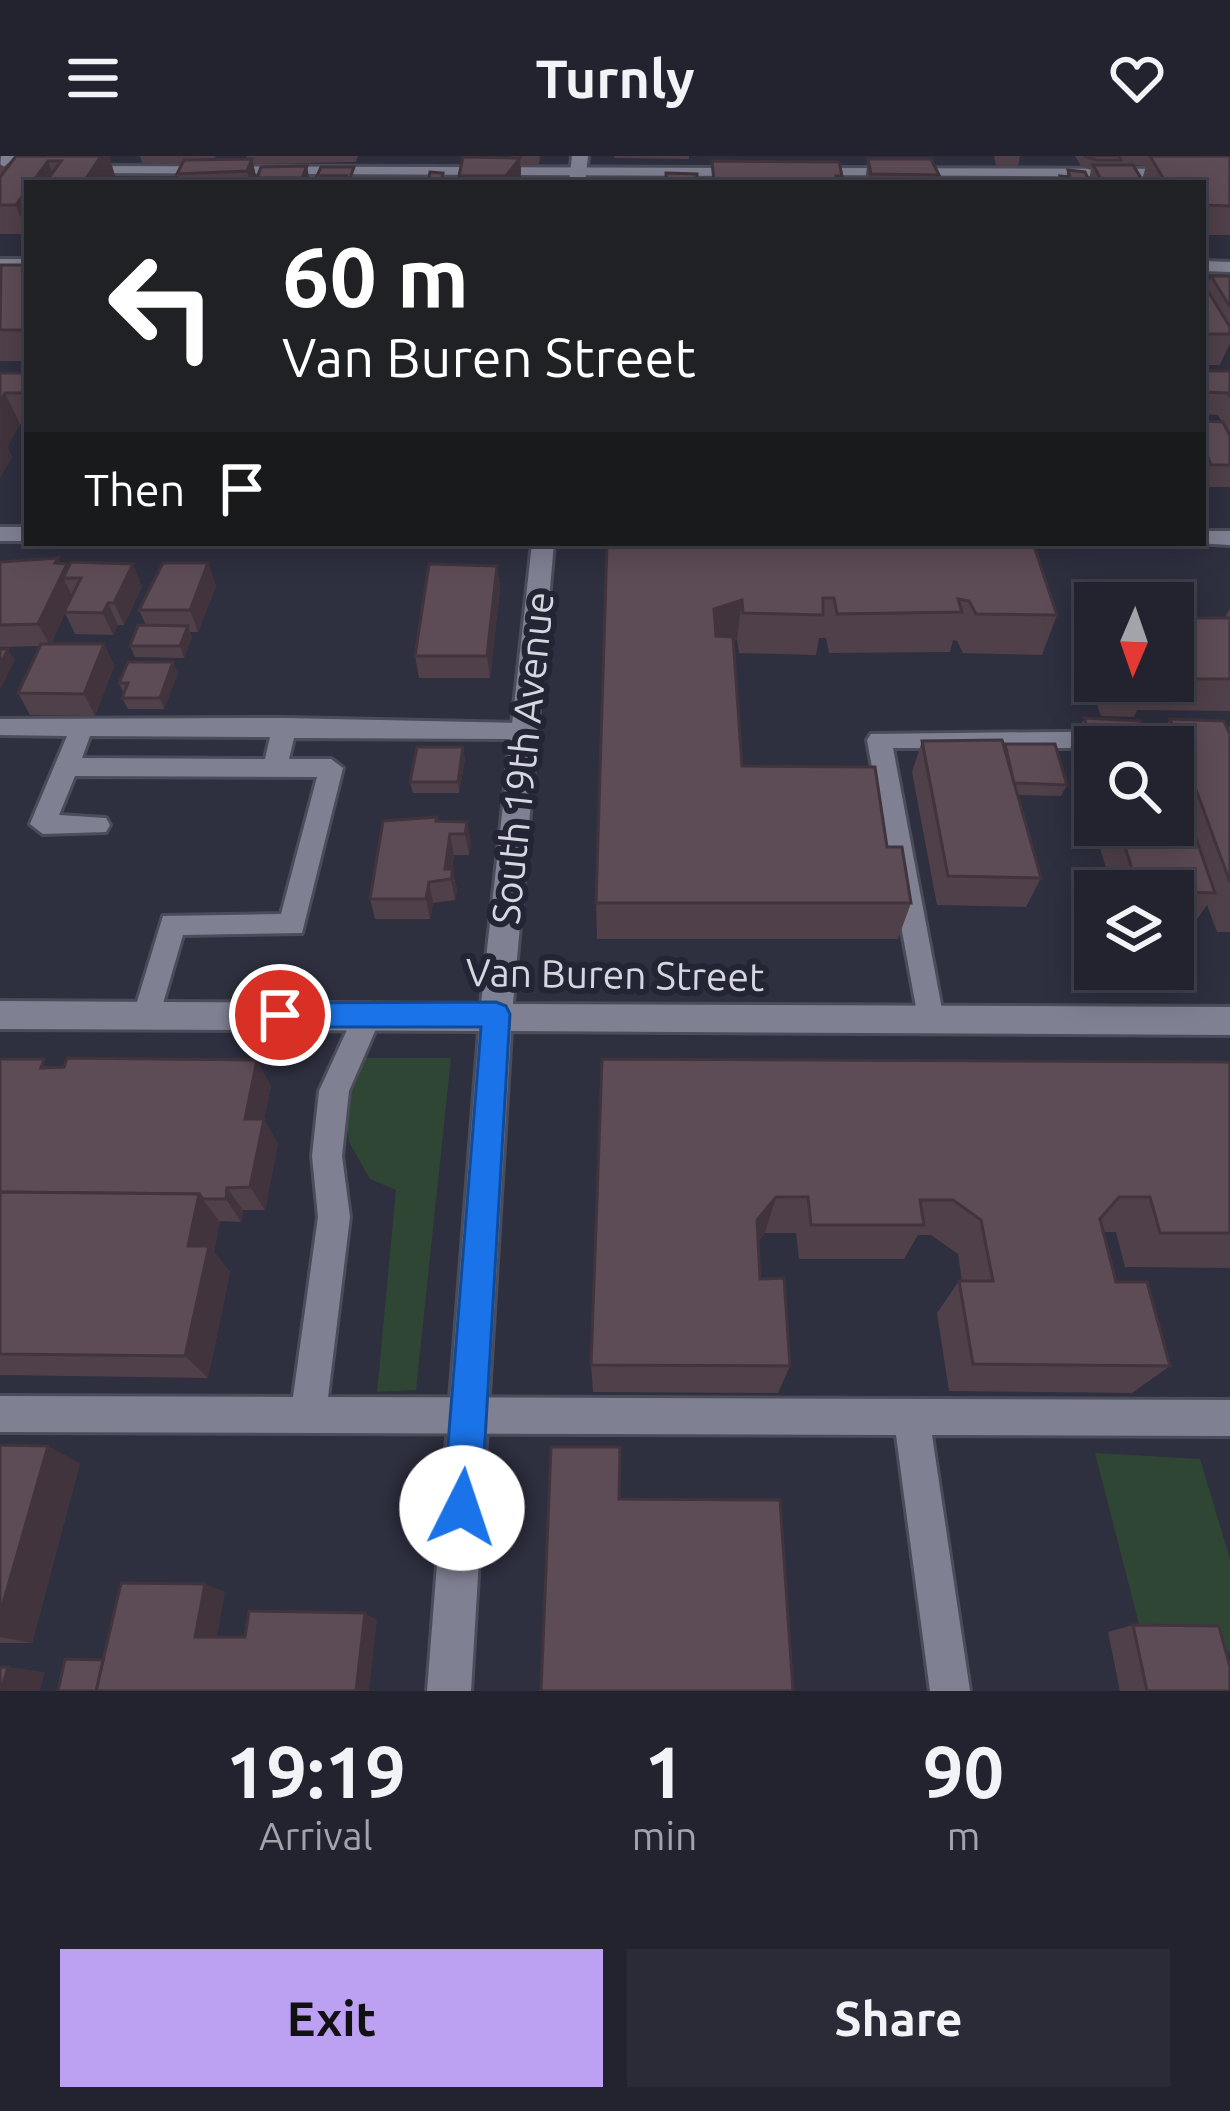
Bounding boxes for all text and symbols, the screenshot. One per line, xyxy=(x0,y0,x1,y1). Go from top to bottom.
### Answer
icon: menu xyxy=(60,45,126,111)
icon: heart xyxy=(1104,45,1170,111)
text: Turnly xyxy=(535,48,695,108)
icon: left xyxy=(84,228,240,384)
text: 60 m xyxy=(282,229,469,323)
text: Van Buren Street xyxy=(282,327,696,387)
icon: arrive xyxy=(209,456,275,522)
text: Then xyxy=(84,464,185,515)
north arrow xyxy=(1074,582,1194,702)
map controls xyxy=(1074,582,1194,990)
street label: South 19th Avenue xyxy=(483,590,561,926)
button: search xyxy=(1074,726,1194,846)
button: layers xyxy=(1074,870,1194,990)
street label: Van Buren Street xyxy=(465,950,765,998)
pin xyxy=(229,964,331,1066)
icon: arrive xyxy=(247,982,313,1048)
position arrow xyxy=(399,1445,525,1571)
text: 19:19 xyxy=(226,1731,406,1812)
text: 1 xyxy=(644,1731,685,1812)
text: 90 xyxy=(923,1731,1004,1812)
text: Arrival xyxy=(259,1814,373,1857)
text: min xyxy=(632,1814,697,1857)
text: m xyxy=(947,1814,980,1857)
button: Exit xyxy=(60,1949,603,2087)
button: Share xyxy=(627,1949,1170,2087)

